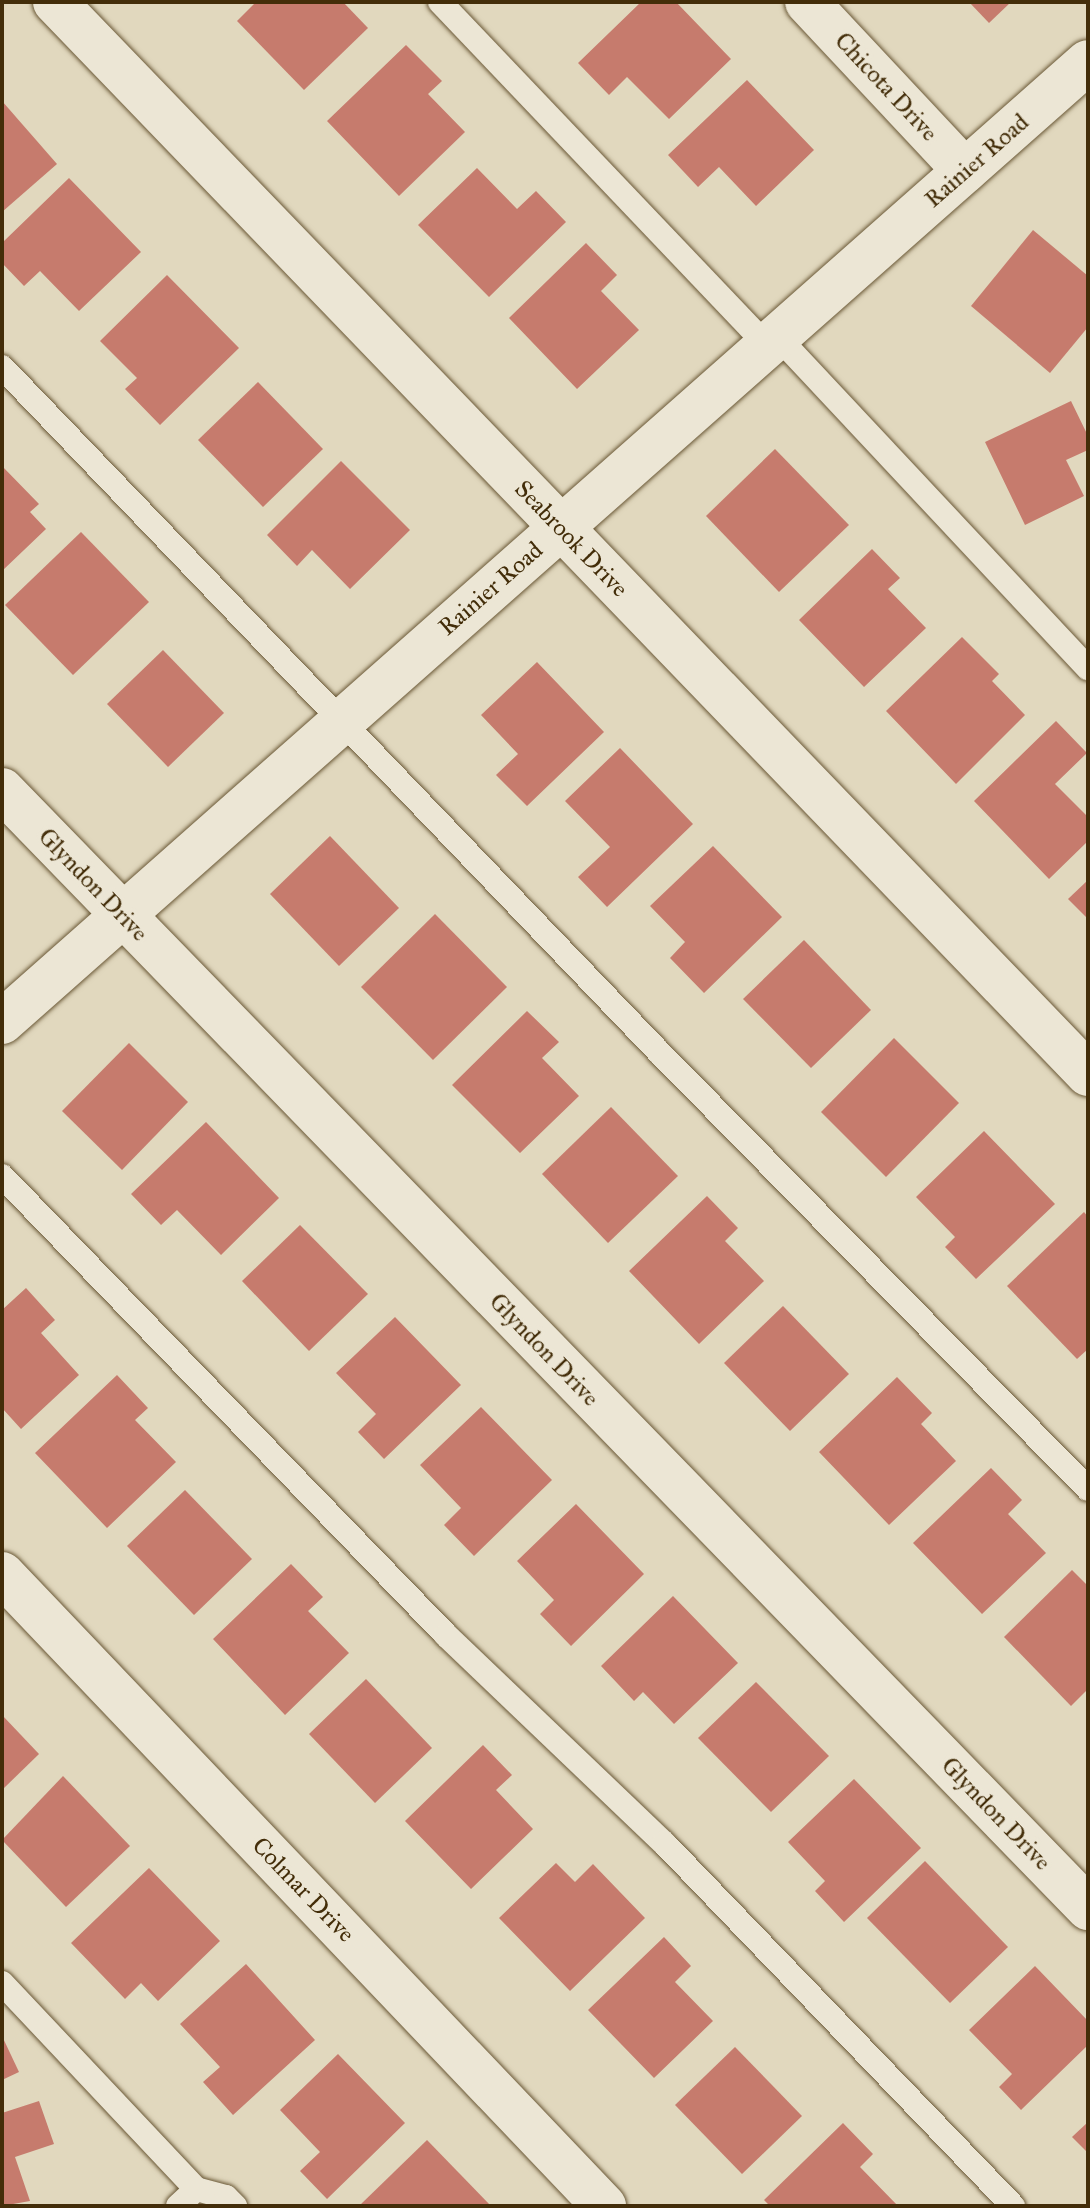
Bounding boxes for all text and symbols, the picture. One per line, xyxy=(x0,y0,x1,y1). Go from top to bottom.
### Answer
street label: Chicota Drive xyxy=(828,27,944,147)
street label: Rainier Road xyxy=(919,108,1035,214)
street label: Seabrook Drive xyxy=(508,475,634,603)
street label: Rainier Road xyxy=(433,536,549,642)
street label: Glyndon Drive xyxy=(32,823,154,947)
street label: Glyndon Drive xyxy=(483,1288,605,1412)
street label: Glyndon Drive xyxy=(935,1752,1057,1876)
street label: Colmar Drive xyxy=(246,1831,360,1949)

